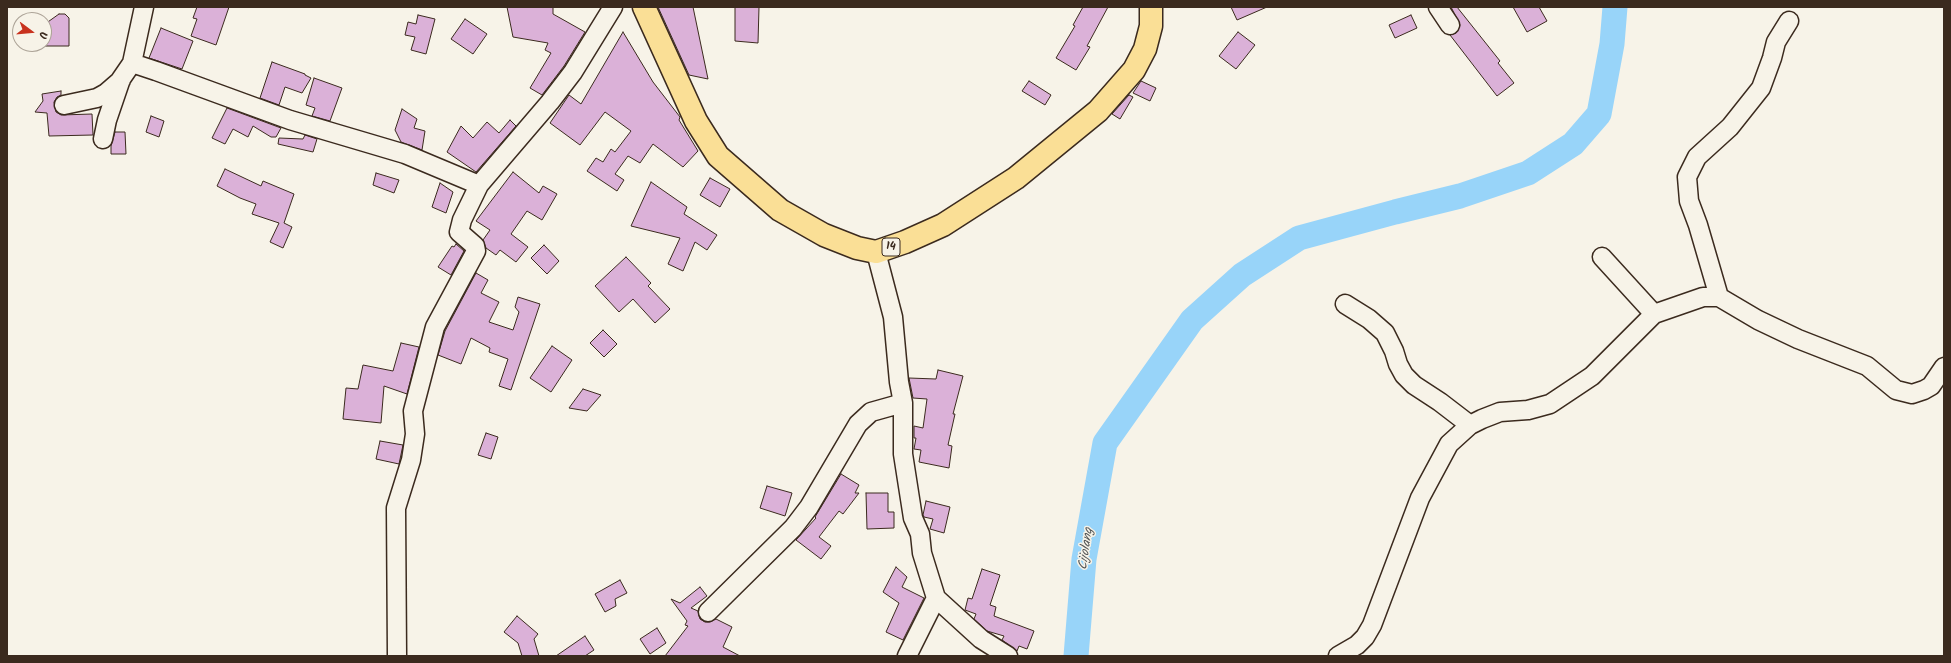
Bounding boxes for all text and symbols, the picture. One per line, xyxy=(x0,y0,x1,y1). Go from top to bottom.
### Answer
north arrow xyxy=(12,12,52,52)
text: U xyxy=(33,29,52,41)
road number: 14 xyxy=(882,238,900,256)
water label: Cijolang xyxy=(1076,527,1098,571)

